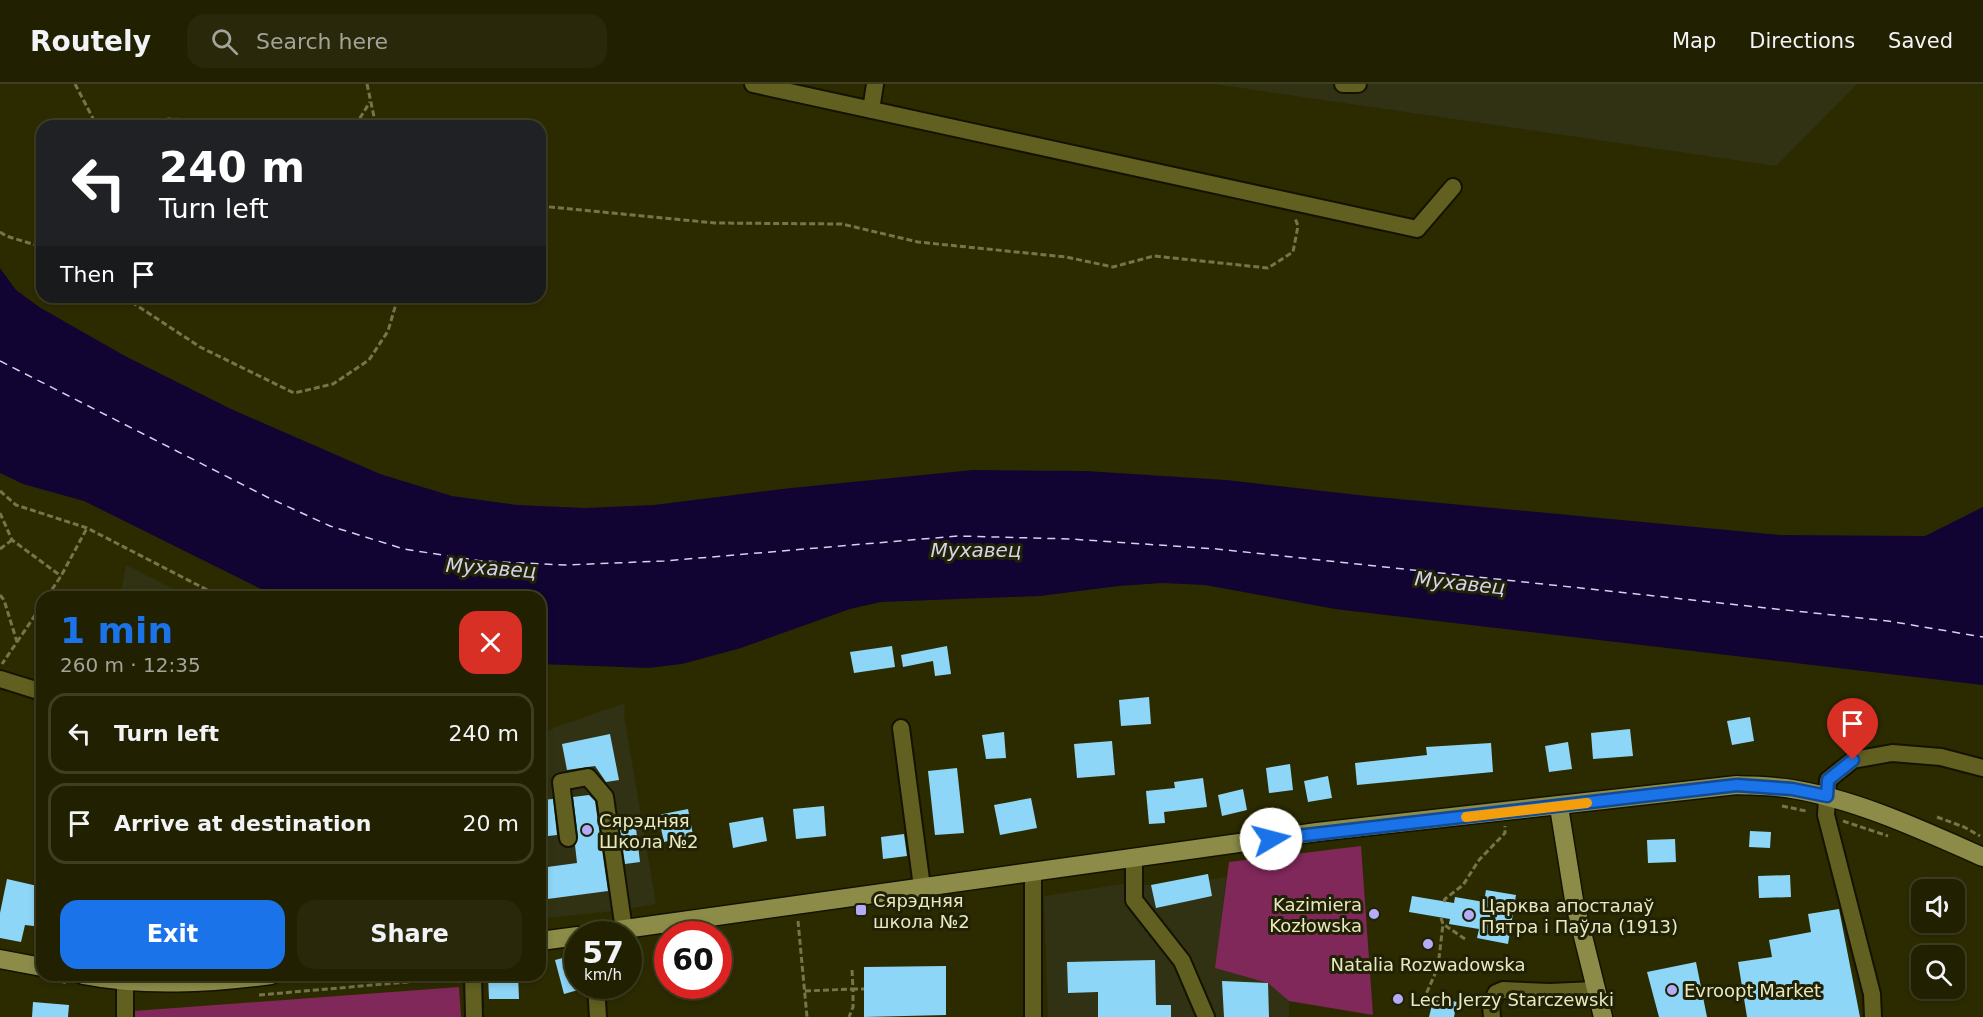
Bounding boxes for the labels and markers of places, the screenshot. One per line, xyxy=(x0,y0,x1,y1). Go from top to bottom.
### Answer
pin xyxy=(1827,698,1878,760)
place label: Сярэдняя Школа №2 xyxy=(599,810,699,852)
marker: Сярэдняя Школа №2 xyxy=(580,823,594,837)
place label: Сярэдняя школа №2 xyxy=(873,890,970,932)
place label: Kazimiera Kozłowska xyxy=(1269,894,1362,936)
place label: Царква апосталаў Пятра і Паўла (1913) xyxy=(1481,895,1678,937)
marker: Сярэдняя школа №2 xyxy=(854,903,868,917)
marker: Kazimiera Kozłowska xyxy=(1367,907,1381,921)
marker: Царква апосталаў Пятра і Паўла (1913) xyxy=(1462,908,1476,922)
marker: Natalia Rozwadowska xyxy=(1421,937,1435,951)
place label: Natalia Rozwadowska xyxy=(1331,954,1525,975)
place label: Evroopt Market xyxy=(1684,980,1821,1001)
marker: Evroopt Market xyxy=(1665,983,1679,997)
place label: Lech Jerzy Starczewski xyxy=(1410,989,1614,1010)
marker: Lech Jerzy Starczewski xyxy=(1391,992,1405,1006)

